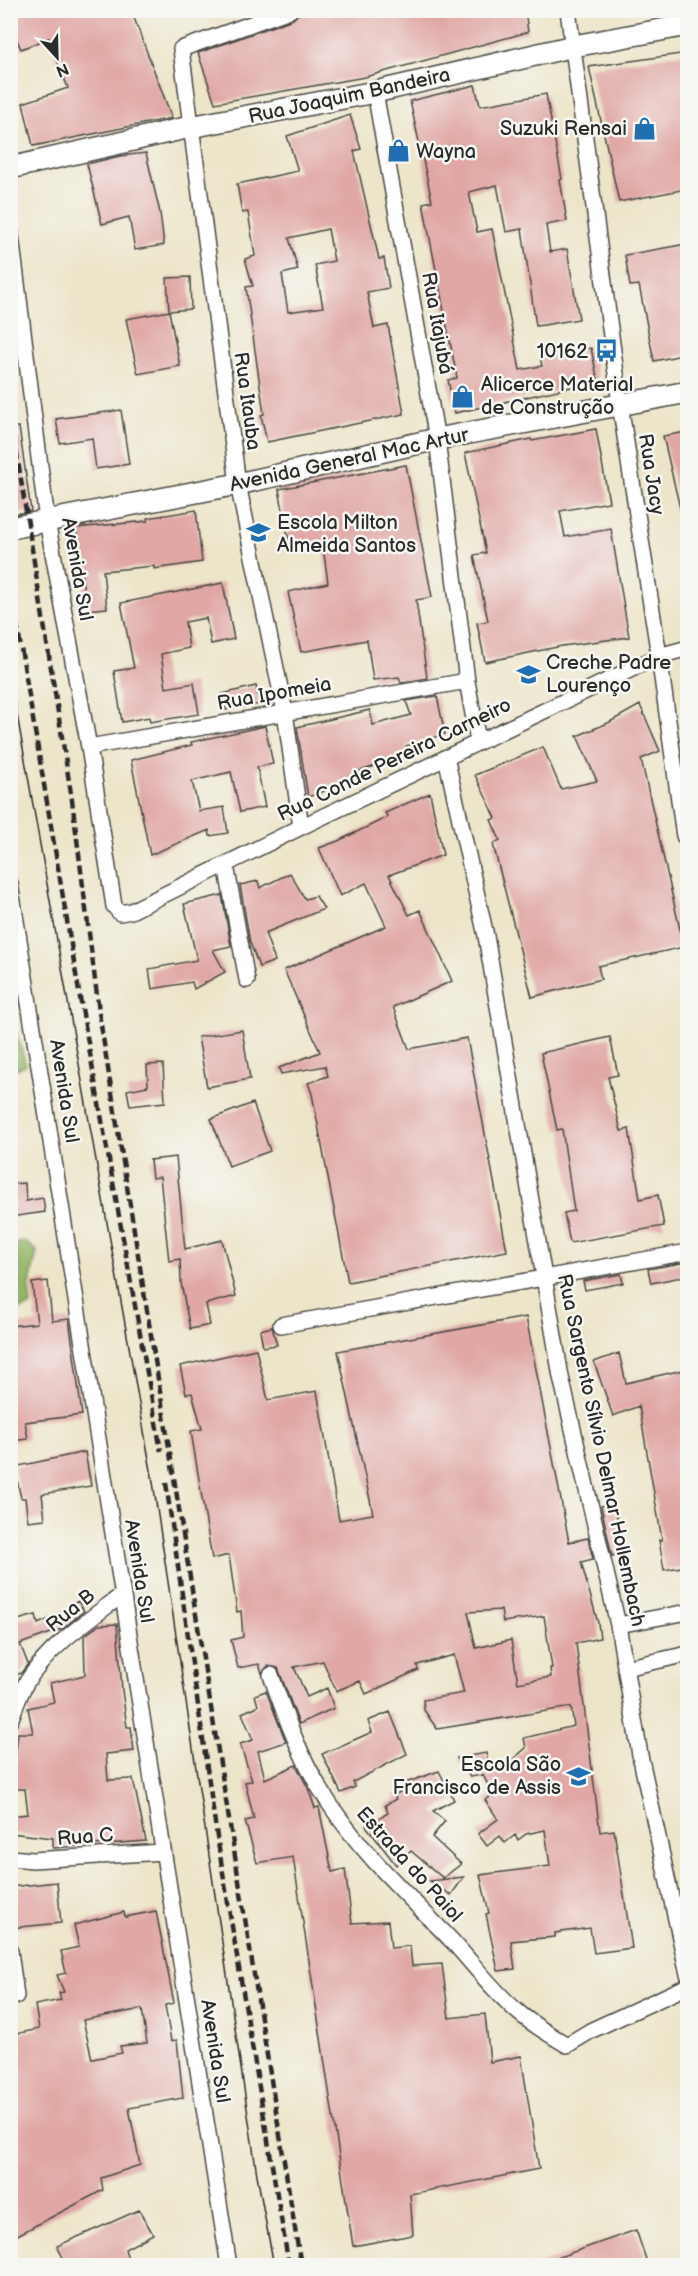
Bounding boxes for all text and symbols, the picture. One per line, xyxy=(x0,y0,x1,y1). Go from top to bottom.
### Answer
north arrow xyxy=(27,27,87,87)
text: N xyxy=(53,58,71,81)
street label: Rua Joaquim Bandeira xyxy=(246,63,452,129)
shop icon: Suzuki Rensai xyxy=(632,115,658,141)
place label: Suzuki Rensai xyxy=(500,117,627,141)
shop icon: Wayna xyxy=(385,138,411,164)
place label: Wayna xyxy=(416,140,476,164)
street label: Rua Itajubá xyxy=(416,270,458,376)
bus stop icon: 10162 xyxy=(593,338,619,364)
place label: 10162 xyxy=(537,340,588,364)
street label: Rua Itauba xyxy=(228,351,266,452)
place label: Alicerce Material de Construção xyxy=(481,373,633,420)
shop icon: Alicerce Material de Construção xyxy=(450,383,476,409)
street label: Avenida General Mac Artur xyxy=(227,423,472,497)
street label: Rua Jacy xyxy=(633,432,669,516)
place label: Escola Milton Almeida Santos xyxy=(277,511,416,558)
street label: Avenida Sul xyxy=(56,516,98,623)
school or university icon: Escola Milton Almeida Santos xyxy=(246,520,272,546)
place label: Creche Padre Lourenço xyxy=(546,651,671,698)
school or university icon: Creche Padre Lourenço xyxy=(515,661,541,687)
street label: Rua Ipomeia xyxy=(215,672,333,716)
street label: Rua Conde Pereira Carneiro xyxy=(274,693,515,827)
street label: Avenida Sul xyxy=(44,1038,84,1145)
street label: Rua Sargento Sílvio Delmar Hollembach xyxy=(552,1272,650,1629)
street label: Avenida Sul xyxy=(119,1518,159,1625)
street label: Rua B xyxy=(41,1584,100,1638)
place label: Escola São Francisco de Assis xyxy=(392,1753,561,1800)
school or university icon: Escola São Francisco de Assis xyxy=(566,1763,592,1789)
street label: Estrada do Paiol xyxy=(351,1802,467,1927)
street label: Rua C xyxy=(56,1823,114,1851)
street label: Avenida Sul xyxy=(195,1998,235,2105)

